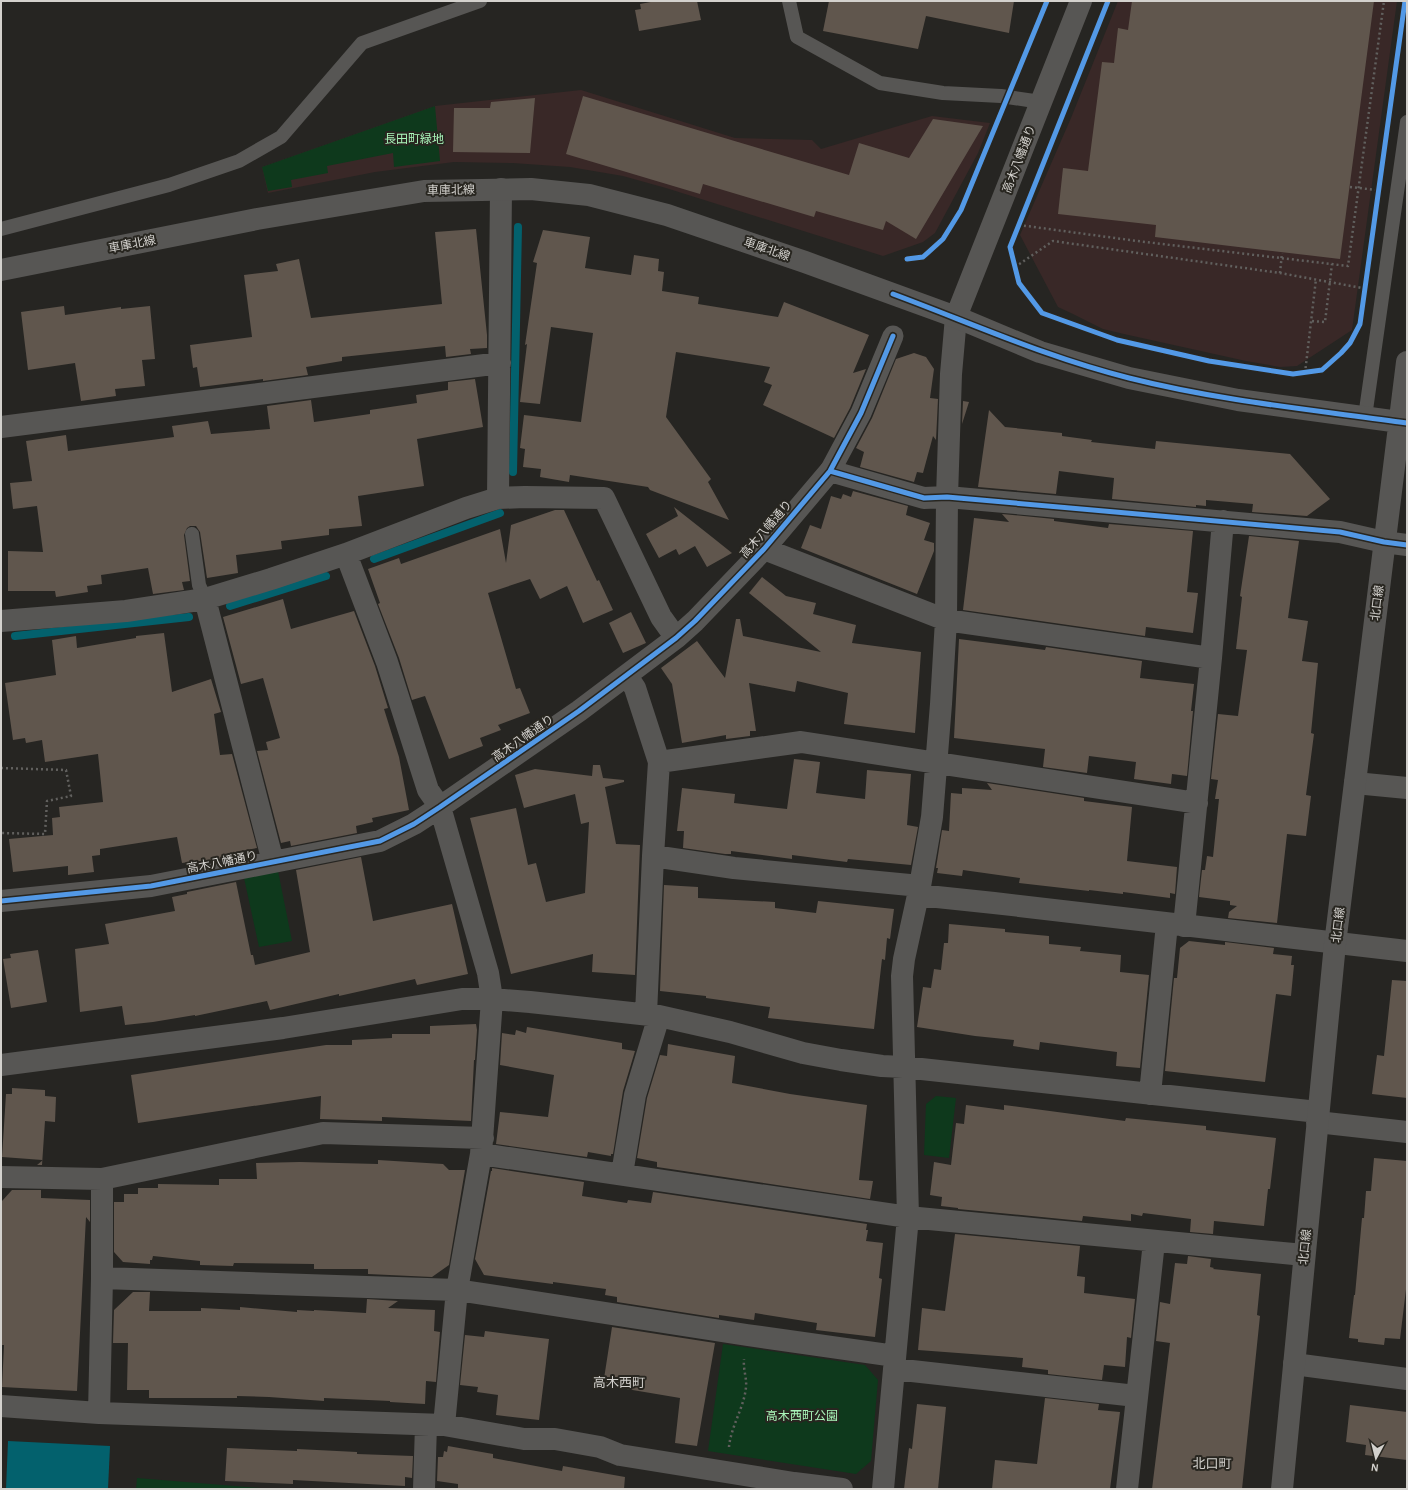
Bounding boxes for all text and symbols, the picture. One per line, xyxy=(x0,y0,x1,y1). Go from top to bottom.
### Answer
street label: 高木八幡通り xyxy=(1000,123,1038,195)
park label: 長田町緑地 xyxy=(384,132,444,145)
street label: 車庫北線 xyxy=(427,183,475,196)
street label: 車庫北線 xyxy=(107,233,157,254)
street label: 車庫北線 xyxy=(742,235,792,262)
street label: 高木八幡通り xyxy=(737,497,794,560)
street label: 北口線 xyxy=(1368,584,1385,622)
street label: 高木八幡通り xyxy=(489,712,556,764)
street label: 高木八幡通り xyxy=(185,848,258,875)
street label: 北口線 xyxy=(1329,906,1346,944)
street label: 北口線 xyxy=(1296,1228,1313,1266)
district label: 高木西町 xyxy=(593,1376,645,1390)
park label: 高木西町公園 xyxy=(766,1410,838,1422)
north arrow xyxy=(1356,1438,1396,1478)
district label: 北口町 xyxy=(1192,1456,1232,1471)
text: N xyxy=(1370,1462,1379,1473)

